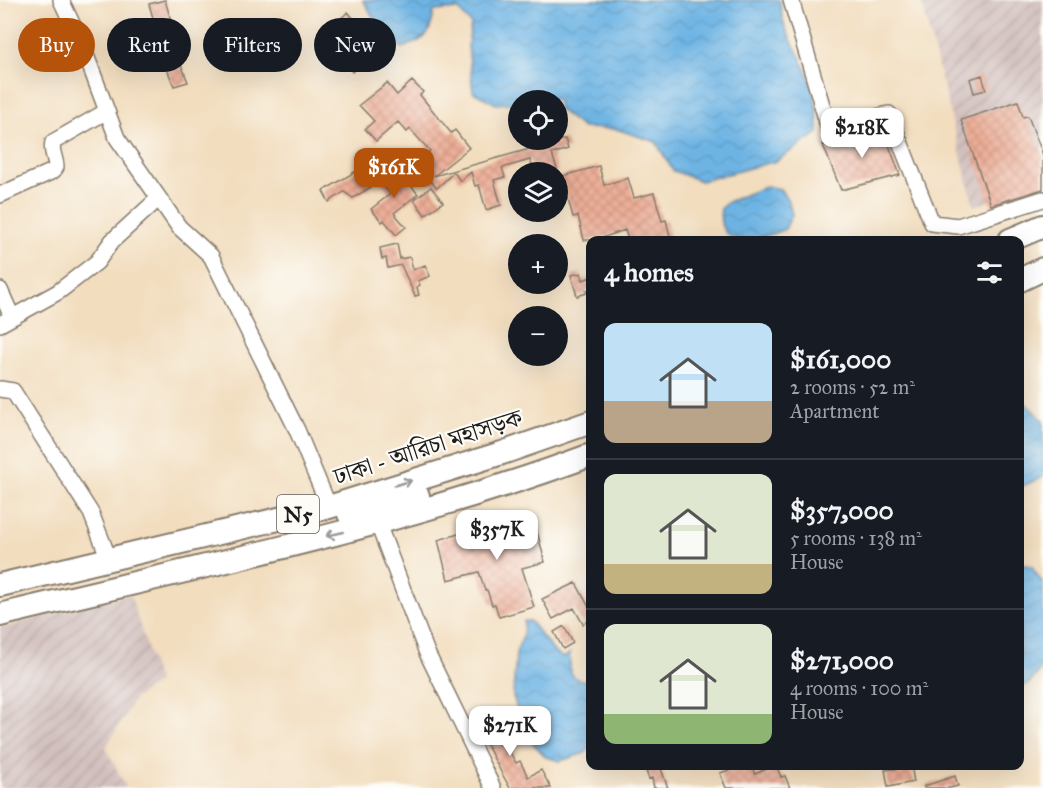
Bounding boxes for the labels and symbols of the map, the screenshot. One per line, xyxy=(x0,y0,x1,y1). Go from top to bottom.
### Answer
pin: $218K xyxy=(820,108,904,159)
pin: $161K xyxy=(352,148,436,199)
street label: ঢাকা - আরিচা মহাসড়ক xyxy=(329,402,527,492)
one-way arrow xyxy=(393,477,412,488)
road number: N5 xyxy=(277,495,319,533)
pin: $357K xyxy=(455,510,539,561)
one-way arrow xyxy=(325,529,344,541)
pin: $271K xyxy=(468,706,552,757)

